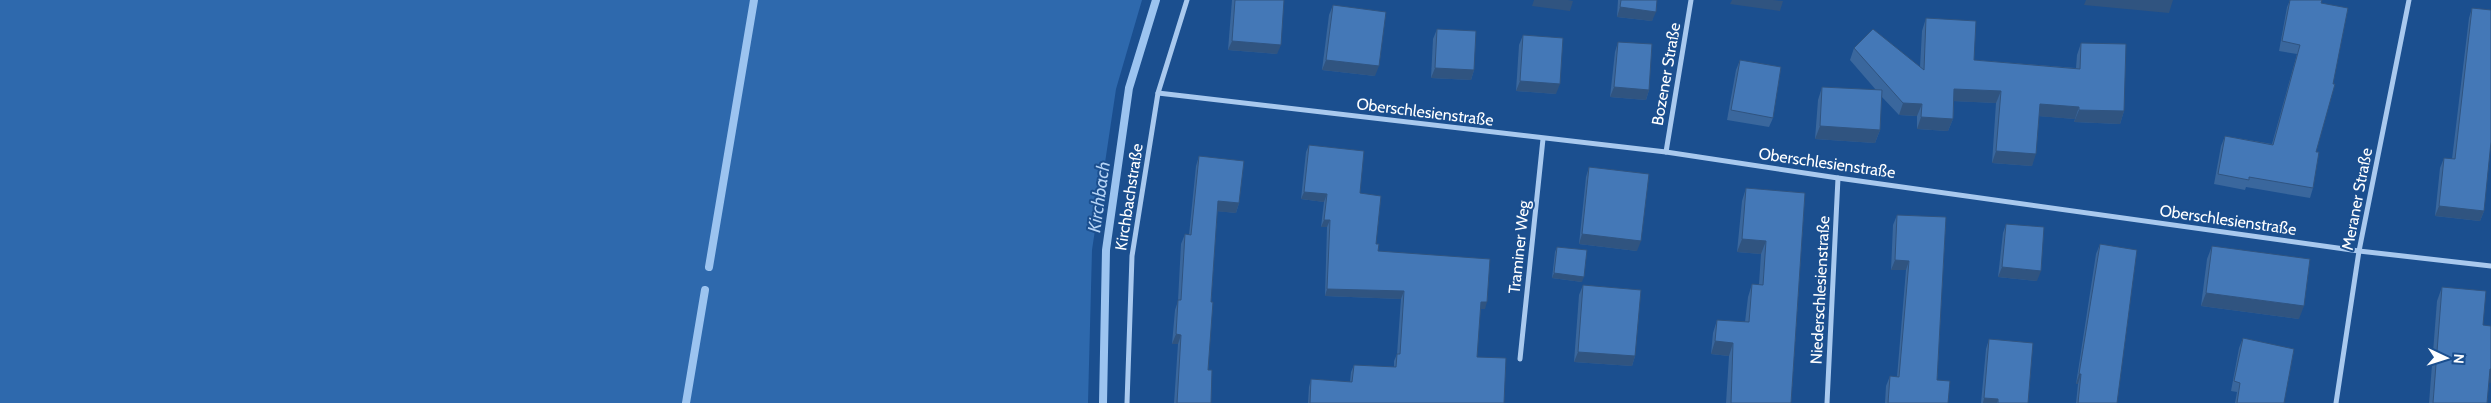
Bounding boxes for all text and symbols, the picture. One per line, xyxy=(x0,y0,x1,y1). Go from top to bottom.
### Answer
street label: Bozener Straße xyxy=(1648,21,1684,127)
street label: Oberschlesienstraße xyxy=(1355,94,1495,130)
street label: Kirchbachstraße xyxy=(1111,142,1147,252)
street label: Oberschlesienstraße xyxy=(1757,144,1897,182)
street label: Meraner Straße xyxy=(2338,146,2376,252)
water label: Kirchbach xyxy=(1083,160,1115,234)
street label: Traminer Weg xyxy=(1505,198,1533,295)
street label: Oberschlesienstraße xyxy=(2158,201,2298,239)
street label: Niederschlesienstraße xyxy=(1807,215,1833,365)
north arrow xyxy=(2421,333,2471,383)
text: N xyxy=(2450,353,2468,364)

